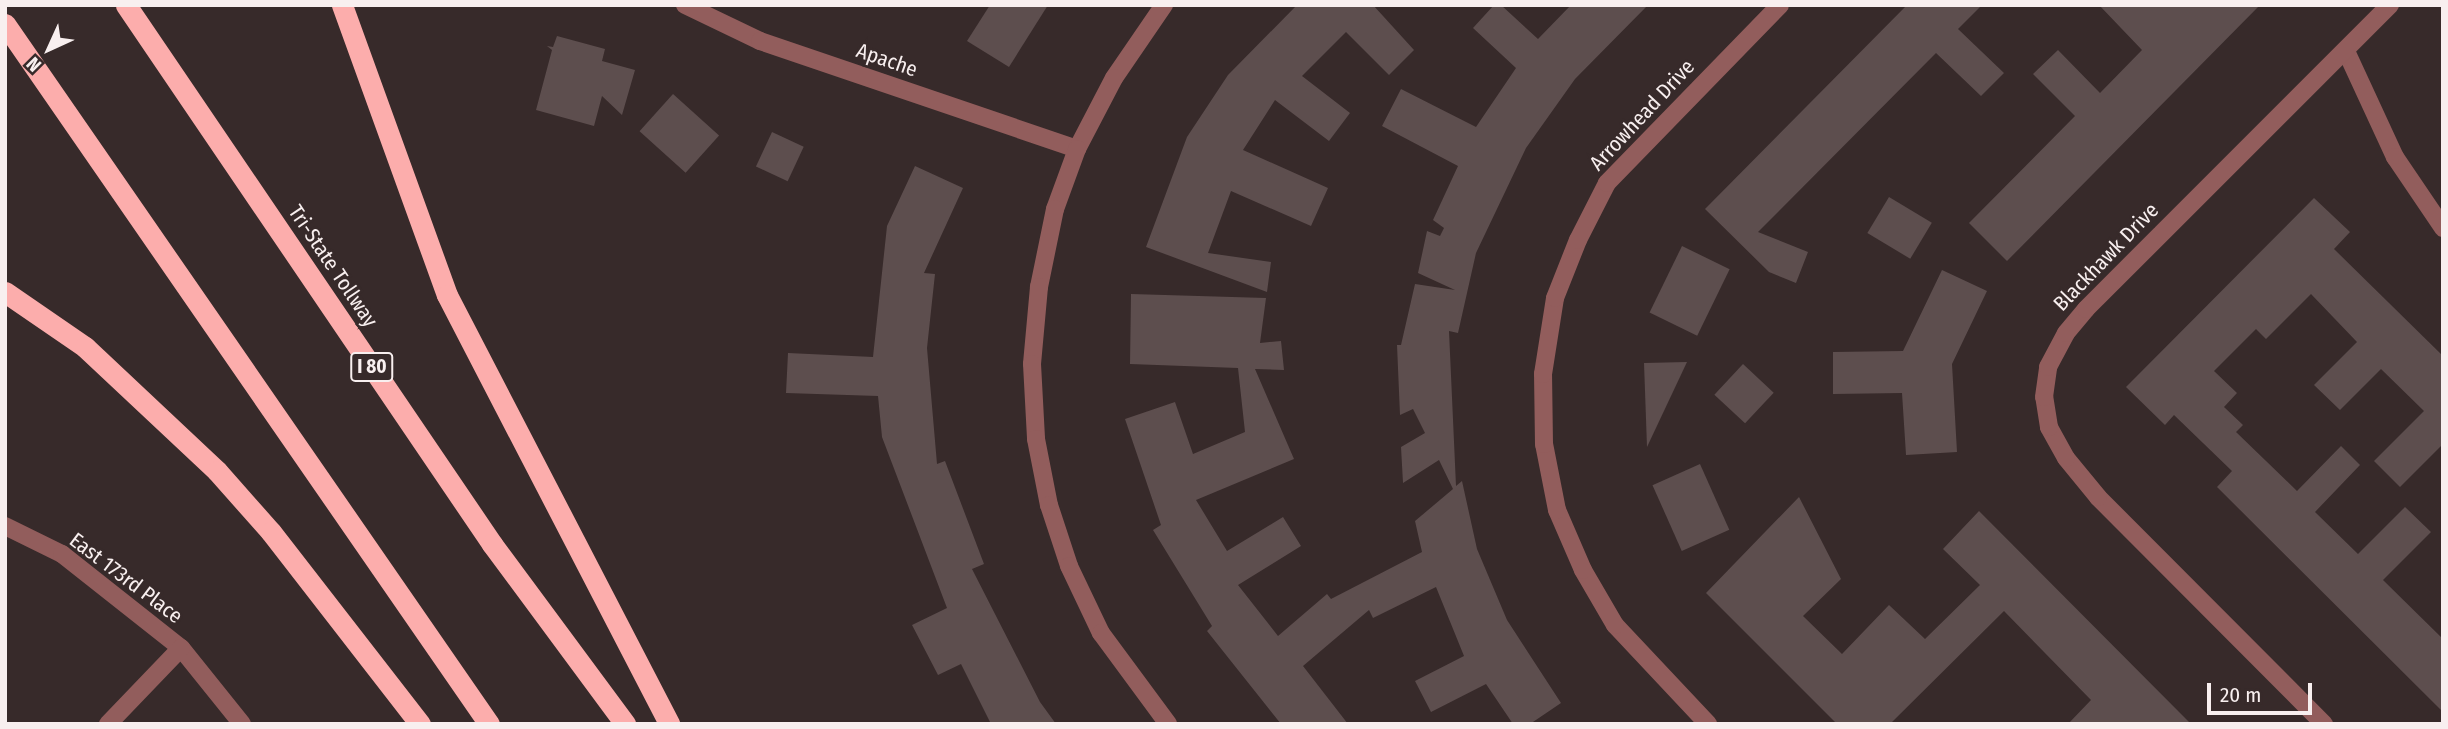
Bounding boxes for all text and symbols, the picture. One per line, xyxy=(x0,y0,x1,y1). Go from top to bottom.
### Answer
north arrow xyxy=(14,14,84,84)
street label: Apache xyxy=(853,38,921,82)
text: N xyxy=(22,52,46,76)
street label: Arrowhead Drive xyxy=(1584,54,1700,176)
street label: Blackhawk Drive xyxy=(2048,198,2164,316)
street label: Tri-State Tollway xyxy=(283,200,383,332)
road number: I 80 xyxy=(349,352,395,382)
street label: East 173rd Place xyxy=(65,527,187,629)
scale bar xyxy=(2210,670,2315,714)
text: 20 m xyxy=(2220,682,2261,708)

